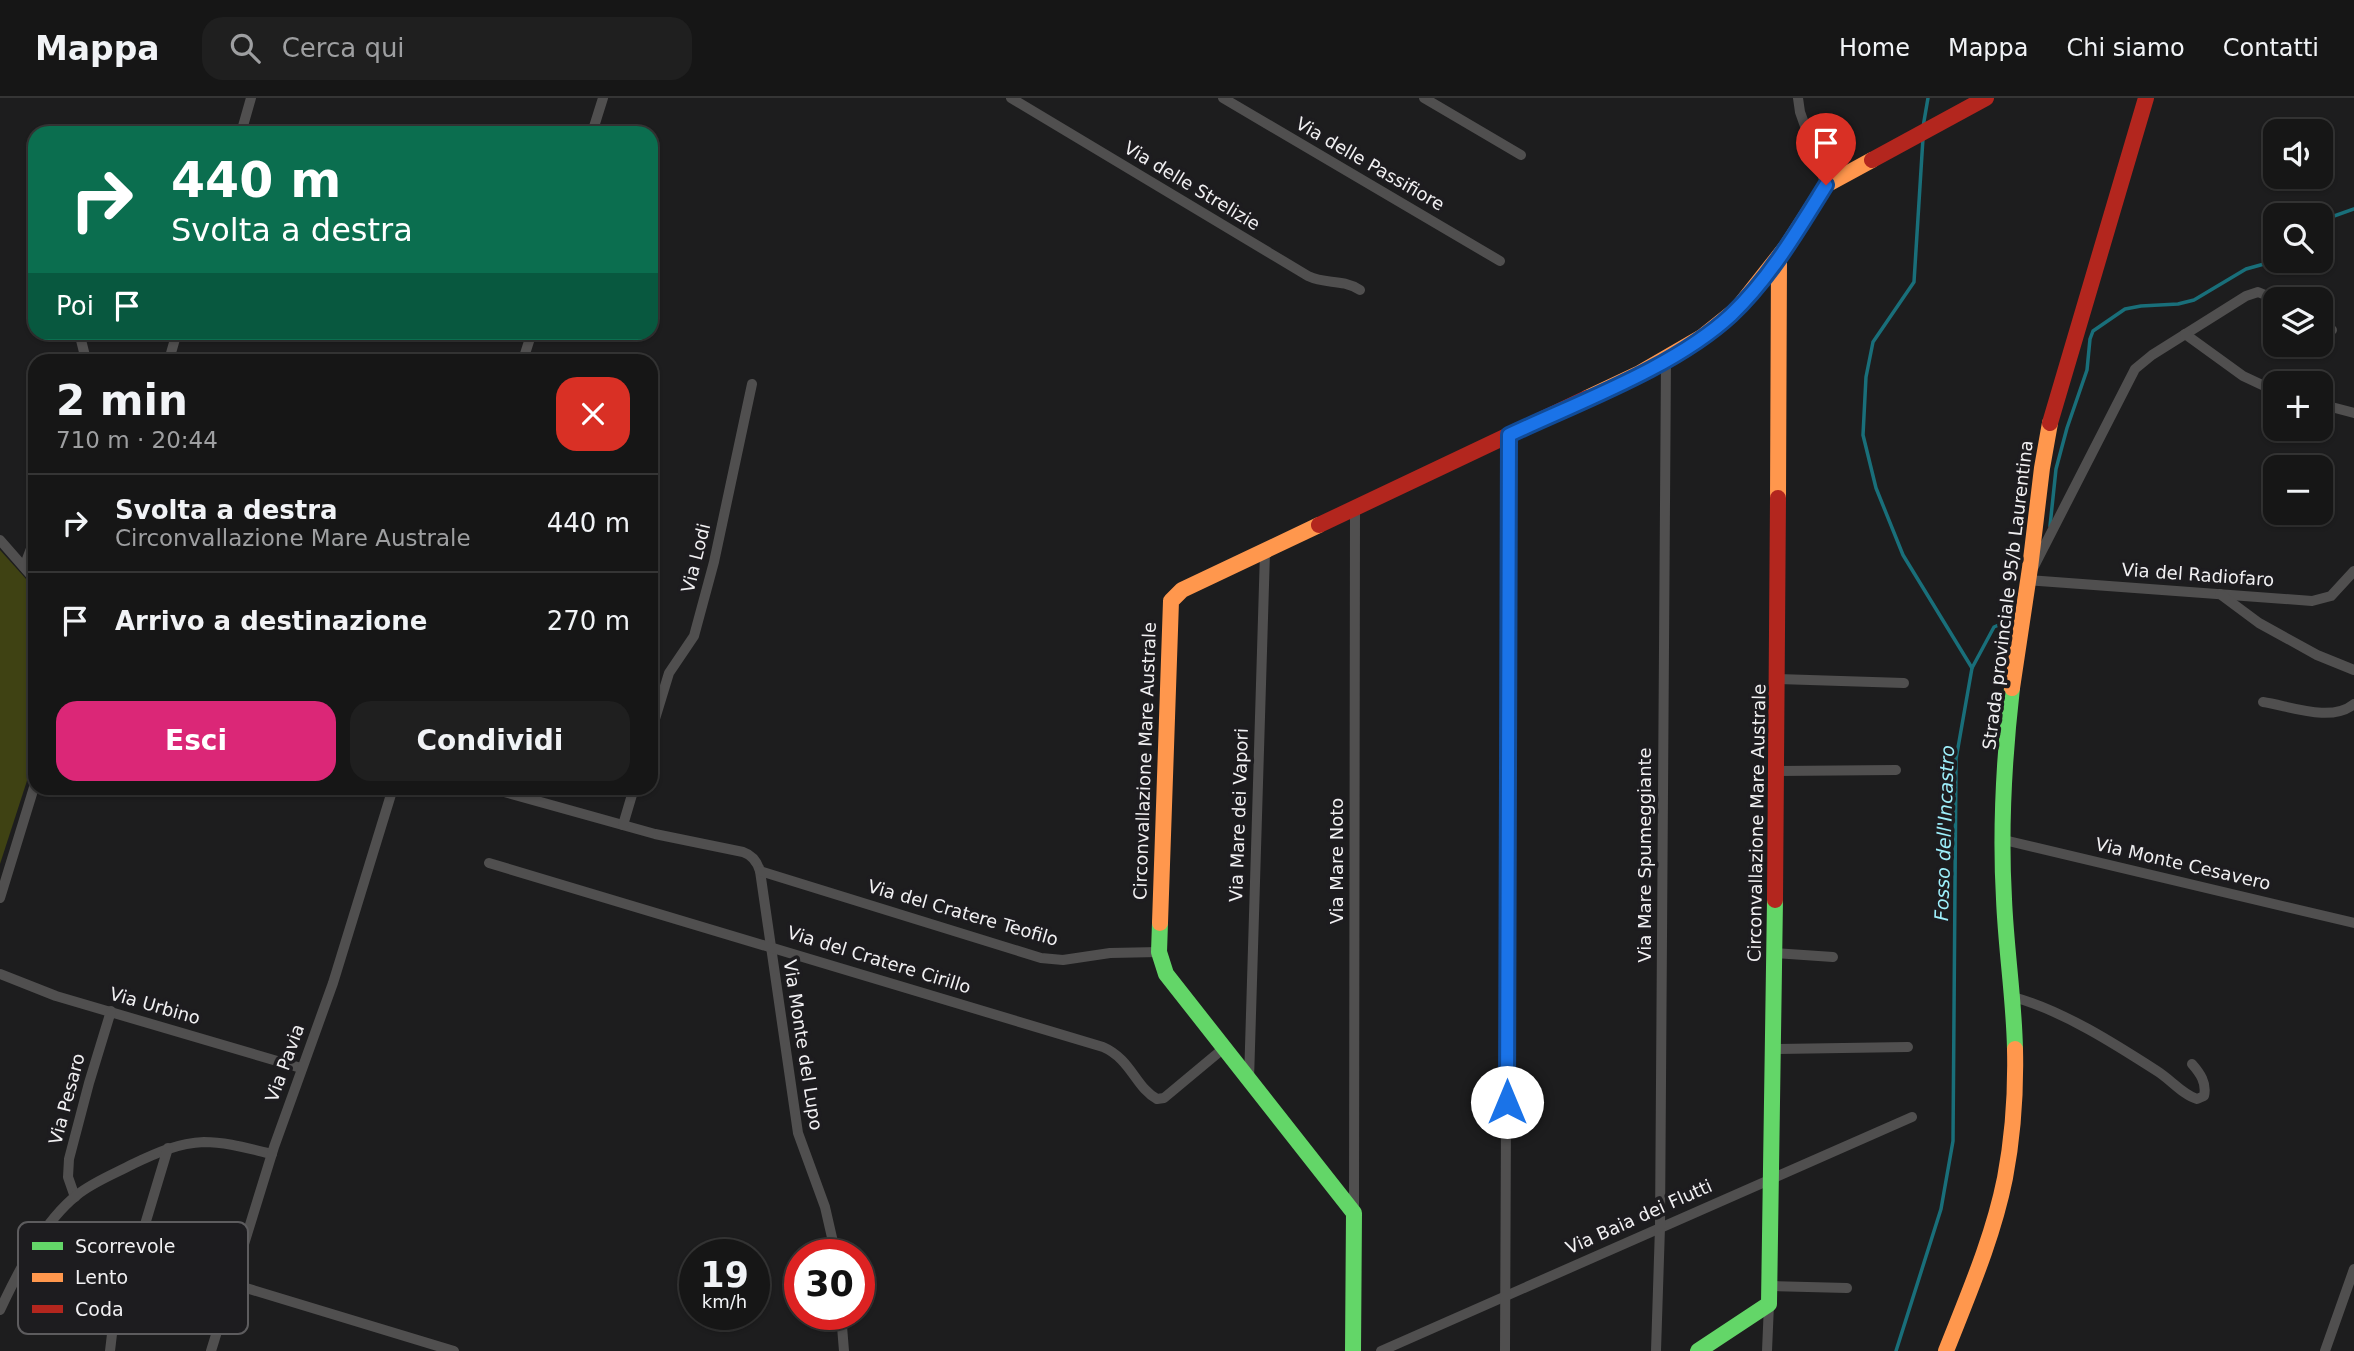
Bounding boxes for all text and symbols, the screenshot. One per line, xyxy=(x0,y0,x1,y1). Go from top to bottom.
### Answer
search box xyxy=(202,17,692,80)
text: Mappa xyxy=(35,29,160,68)
icon: search xyxy=(226,29,264,67)
text: Cerca qui xyxy=(282,33,405,63)
text: Home xyxy=(1839,34,1910,62)
text: Mappa xyxy=(1948,34,2029,62)
text: Chi siamo xyxy=(2067,34,2185,62)
text: Contatti xyxy=(2223,34,2319,62)
street label: Via delle Passifiore xyxy=(1292,112,1448,215)
pin xyxy=(1796,113,1856,185)
map controls xyxy=(2263,119,2333,525)
button: sound xyxy=(2263,119,2333,189)
icon: arrive xyxy=(1807,124,1845,162)
street label: Via delle Strelizie xyxy=(1120,137,1264,235)
text: 440 m xyxy=(171,152,341,209)
icon: right xyxy=(56,154,147,245)
button: search xyxy=(2263,203,2333,273)
text: Svolta a destra xyxy=(171,211,413,249)
icon: arrive xyxy=(108,287,146,325)
button: layers xyxy=(2263,287,2333,357)
text: Poi xyxy=(56,291,94,321)
button: + xyxy=(2263,371,2333,441)
text: 2 min xyxy=(56,376,188,425)
button: close xyxy=(556,377,630,451)
text: 710 m · 20:44 xyxy=(56,427,218,453)
street label: Strada provinciale 95/b Laurentina xyxy=(1978,439,2037,751)
button: − xyxy=(2263,455,2333,525)
text: Svolta a destra xyxy=(115,495,338,525)
icon: right xyxy=(56,504,94,542)
text: 440 m xyxy=(547,508,630,538)
street label: Via Lodi xyxy=(677,521,714,595)
text: Circonvallazione Mare Australe xyxy=(115,525,471,551)
street label: Via del Radiofaro xyxy=(2121,559,2275,590)
icon: arrive xyxy=(56,602,94,640)
text: Arrivo a destinazione xyxy=(115,606,427,636)
text: 270 m xyxy=(547,606,630,636)
street label: Circonvallazione Mare Australe xyxy=(1129,622,1160,900)
street label: Circonvallazione Mare Australe xyxy=(1744,684,1769,962)
button: Esci xyxy=(56,701,336,781)
button: Condividi xyxy=(350,701,630,781)
street label: Via Mare dei Vapori xyxy=(1225,728,1252,902)
water label: Fosso dell'Incastro xyxy=(1930,745,1958,921)
street label: Via Mare Spumeggiante xyxy=(1634,747,1655,963)
street label: Via Mare Noto xyxy=(1326,798,1347,924)
street label: Via Monte Cesavero xyxy=(2093,833,2273,894)
street label: Via del Cratere Teofilo xyxy=(865,875,1061,950)
street label: Via del Cratere Cirillo xyxy=(785,922,973,997)
street label: Via Monte del Lupo xyxy=(780,958,827,1132)
street label: Via Urbino xyxy=(107,983,203,1028)
street label: Via Pavia xyxy=(261,1021,308,1105)
street label: Via Pesaro xyxy=(44,1051,89,1147)
position arrow xyxy=(1470,1065,1544,1139)
street label: Via Baia dei Flutti xyxy=(1562,1175,1715,1258)
legend xyxy=(18,1222,248,1334)
text: Scorrevole xyxy=(75,1235,176,1257)
speed limit sign: 30 xyxy=(784,1239,875,1330)
text: 19 xyxy=(700,1255,749,1295)
text: Lento xyxy=(75,1266,128,1288)
text: km/h xyxy=(702,1291,747,1312)
text: Coda xyxy=(75,1298,124,1320)

